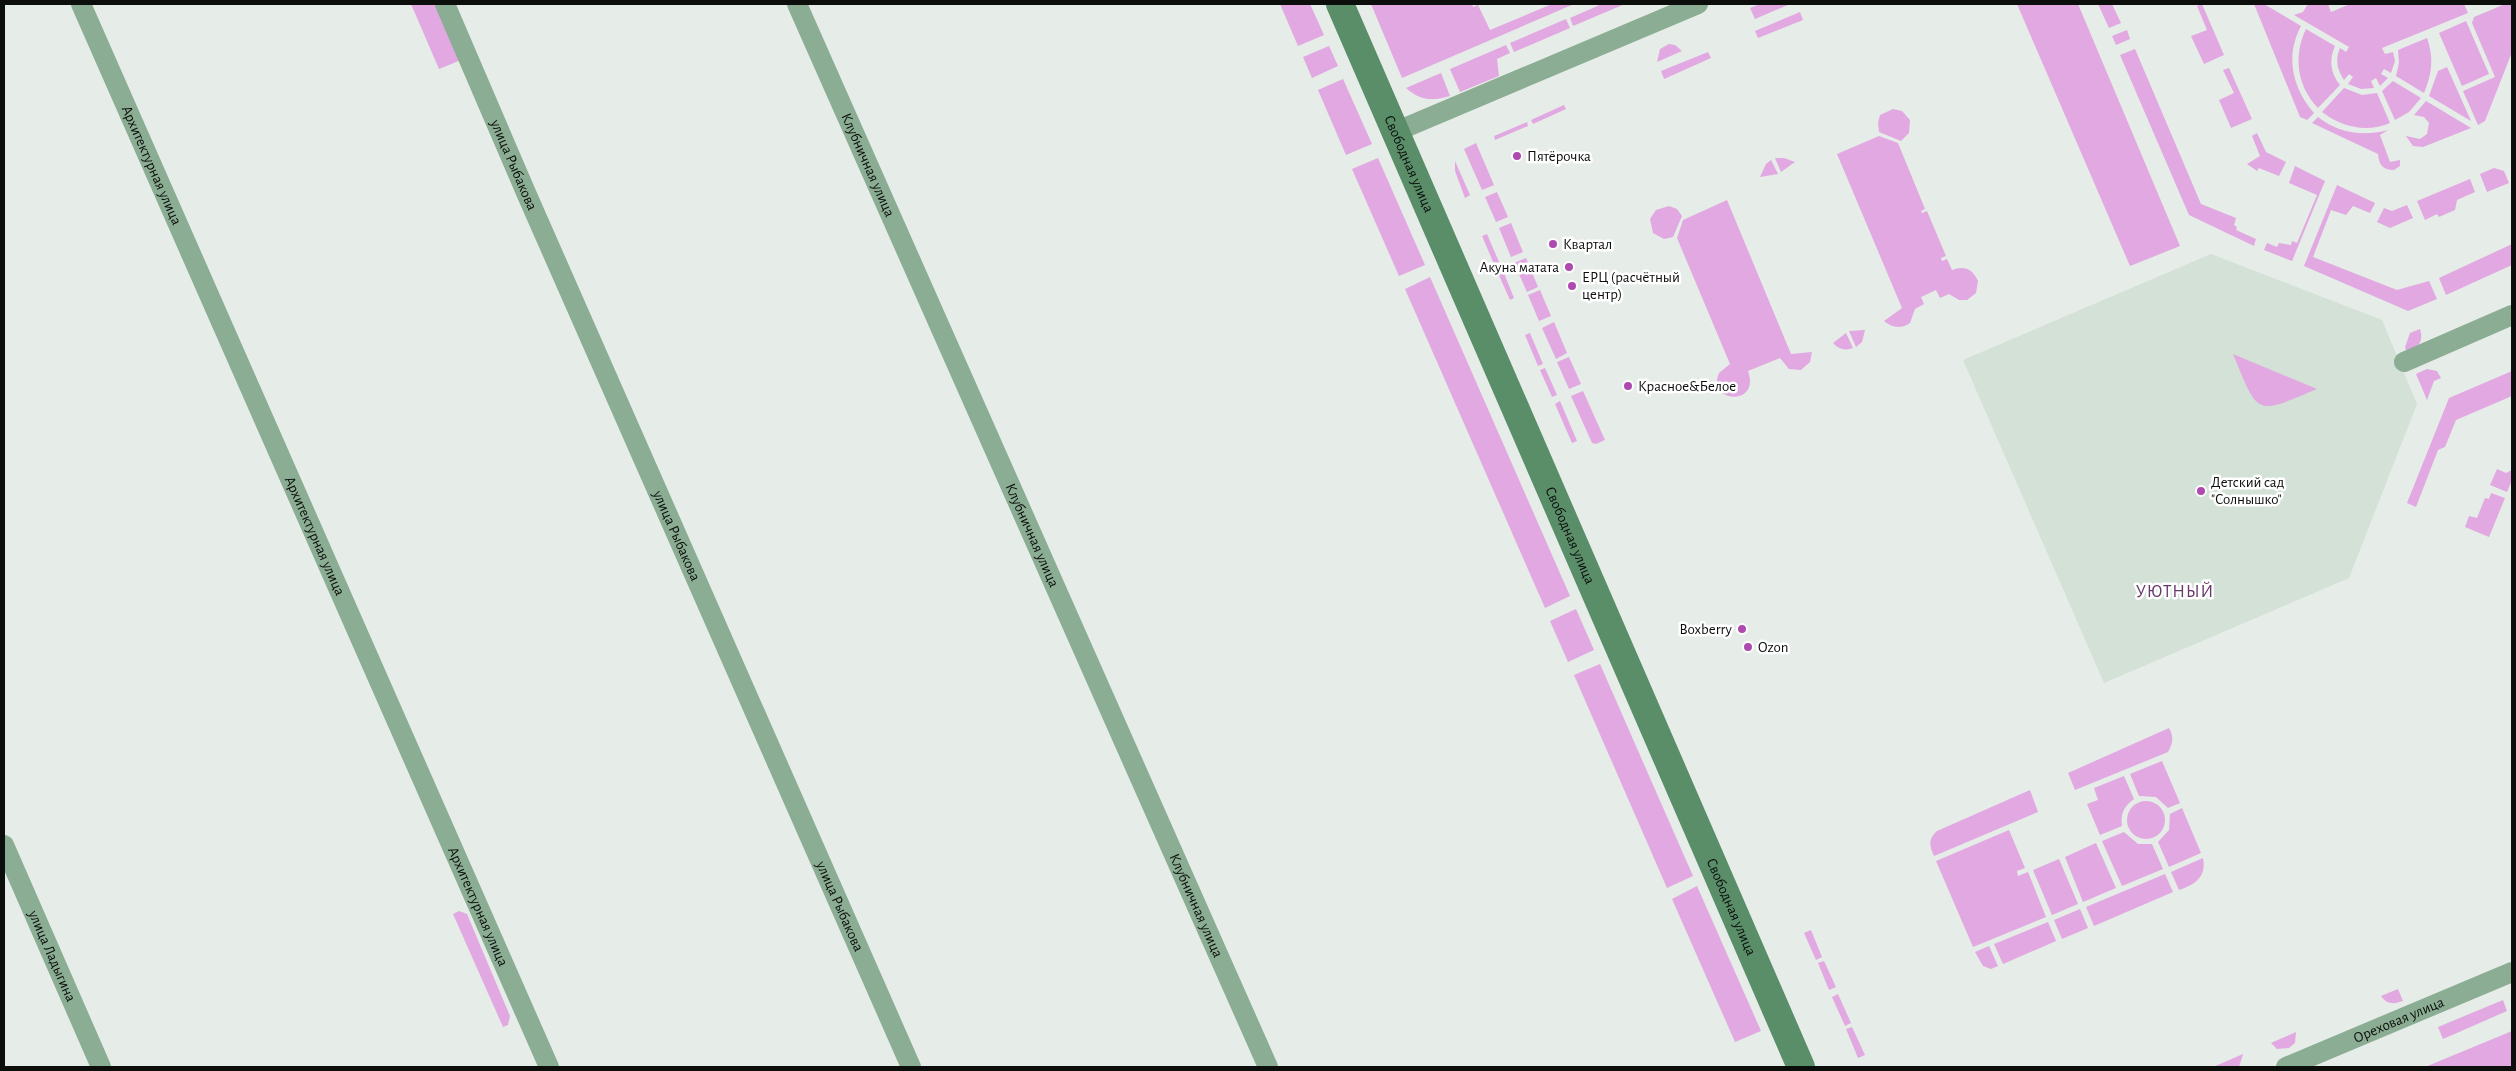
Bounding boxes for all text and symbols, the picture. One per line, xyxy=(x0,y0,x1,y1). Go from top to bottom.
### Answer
street label: Архитектурная улица xyxy=(119,103,184,227)
street label: Клубничная улица xyxy=(838,111,897,219)
street label: Свободная улица xyxy=(1381,113,1436,215)
street label: улица Рыбакова xyxy=(487,117,540,213)
place label: Пятёрочка xyxy=(1527,149,1591,164)
marker: Пятёрочка xyxy=(1511,150,1523,162)
place label: Квартал xyxy=(1563,237,1612,252)
marker: Квартал xyxy=(1547,238,1559,250)
place label: Акуна матата xyxy=(1479,260,1559,275)
marker: Акуна матата xyxy=(1563,261,1575,273)
place label: ЕРЦ (расчётный центр) xyxy=(1582,270,1680,302)
marker: ЕРЦ (расчётный центр) xyxy=(1566,280,1578,292)
place label: Красное&Белое xyxy=(1638,379,1736,394)
marker: Красное&Белое xyxy=(1622,380,1634,392)
street label: Архитектурная улица xyxy=(282,474,347,598)
place label: Детский сад "Солнышко" xyxy=(2211,475,2284,507)
street label: Клубничная улица xyxy=(1002,481,1061,590)
street label: Свободная улица xyxy=(1542,485,1598,586)
marker: Детский сад "Солнышко" xyxy=(2195,485,2207,497)
street label: улица Рыбакова xyxy=(650,487,703,583)
district label: УЮТНЫЙ xyxy=(2136,581,2214,601)
place label: Boxberry xyxy=(1680,622,1733,637)
marker: Boxberry xyxy=(1736,623,1748,635)
place label: Ozon xyxy=(1758,640,1788,655)
marker: Ozon xyxy=(1742,641,1754,653)
street label: Архитектурная улица xyxy=(445,845,511,969)
street label: Клубничная улица xyxy=(1166,852,1226,960)
street label: Свободная улица xyxy=(1703,856,1759,958)
street label: улица Рыбакова xyxy=(813,858,866,954)
street label: улица Ладыгина xyxy=(25,907,79,1004)
street label: Ореховая улица xyxy=(2351,994,2446,1046)

